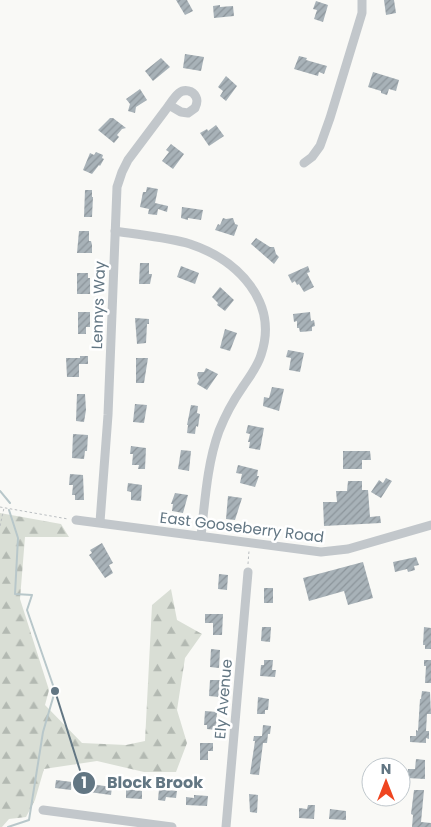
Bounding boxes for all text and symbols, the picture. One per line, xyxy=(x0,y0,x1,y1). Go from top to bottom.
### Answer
street label: Lennys Way xyxy=(86,260,110,350)
street label: East Gooseberry Road xyxy=(159,507,325,547)
street label: Ely Avenue xyxy=(209,658,237,740)
north arrow xyxy=(361,757,411,807)
text: N xyxy=(381,759,391,779)
callout: Block Brook xyxy=(72,767,213,798)
text: Block Brook xyxy=(107,771,203,794)
text: 1 xyxy=(81,772,87,793)

